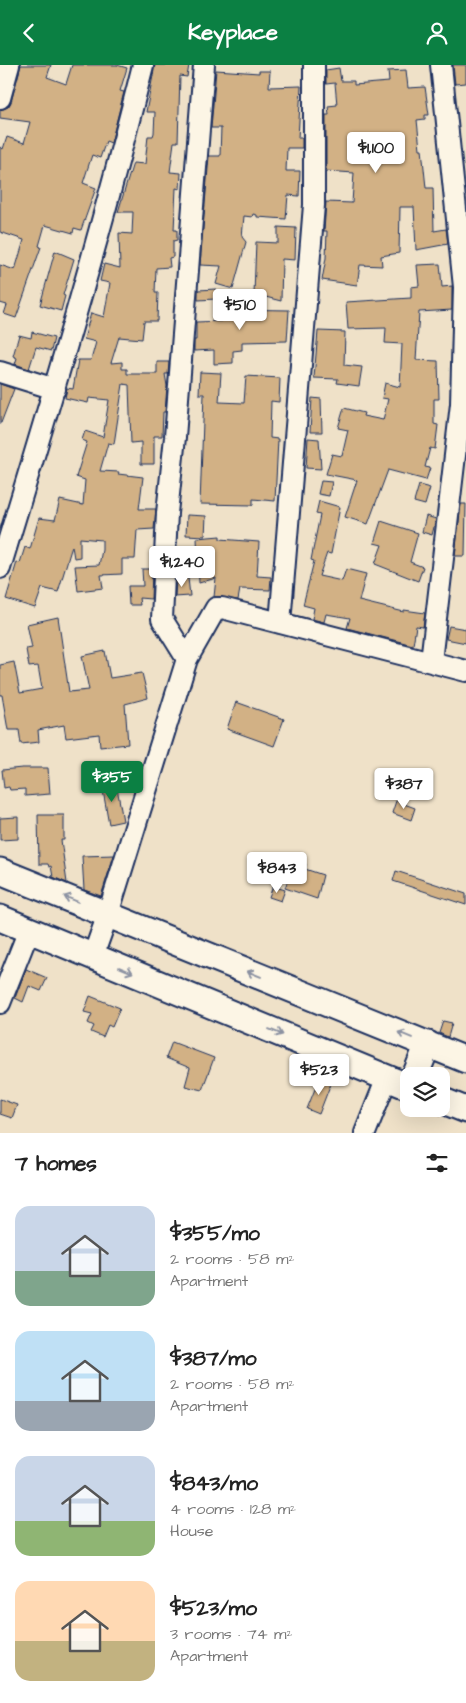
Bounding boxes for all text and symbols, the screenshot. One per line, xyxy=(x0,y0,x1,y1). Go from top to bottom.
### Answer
text: Keyplace xyxy=(188,17,278,48)
icon: back xyxy=(15,19,43,47)
icon: person xyxy=(423,19,451,47)
pin: $1,100 xyxy=(335,131,417,174)
text: $1,100 xyxy=(358,137,394,159)
pin: $510 xyxy=(210,289,270,331)
text: $510 xyxy=(224,294,256,316)
pin: $1,240 xyxy=(141,545,223,588)
text: $1,240 xyxy=(160,551,204,573)
pin: $355 xyxy=(82,761,142,803)
text: $355 xyxy=(92,766,132,788)
pin: $387 xyxy=(374,767,434,810)
text: $387 xyxy=(385,773,423,795)
pin: $843 xyxy=(247,851,307,894)
text: $843 xyxy=(258,857,296,879)
one-way arrow xyxy=(64,894,79,904)
one-way arrow xyxy=(118,966,133,975)
one-way arrow xyxy=(247,968,262,978)
one-way arrow xyxy=(268,1028,283,1037)
one-way arrow xyxy=(398,1029,413,1039)
pin: $523 xyxy=(289,1053,349,1096)
text: $523 xyxy=(300,1059,338,1081)
map controls xyxy=(400,1067,450,1117)
button: layers xyxy=(400,1067,450,1117)
text: 7 homes xyxy=(15,1149,97,1178)
icon: filters xyxy=(423,1149,451,1177)
text: $355/mo xyxy=(170,1219,260,1248)
icon: home xyxy=(55,1226,115,1286)
text: 2 rooms · 58 m² xyxy=(170,1248,295,1270)
text: Apartment xyxy=(170,1270,248,1292)
text: $387/mo xyxy=(170,1344,257,1373)
icon: home xyxy=(55,1351,115,1411)
text: 2 rooms · 58 m² xyxy=(170,1373,295,1395)
text: Apartment xyxy=(170,1395,248,1417)
text: $843/mo xyxy=(170,1469,258,1498)
icon: home xyxy=(55,1476,115,1536)
text: 4 rooms · 128 m² xyxy=(170,1498,296,1520)
text: House xyxy=(170,1520,214,1542)
text: $523/mo xyxy=(170,1594,257,1623)
icon: home xyxy=(55,1601,115,1661)
text: 3 rooms · 74 m² xyxy=(170,1623,293,1645)
text: Apartment xyxy=(170,1645,248,1667)

